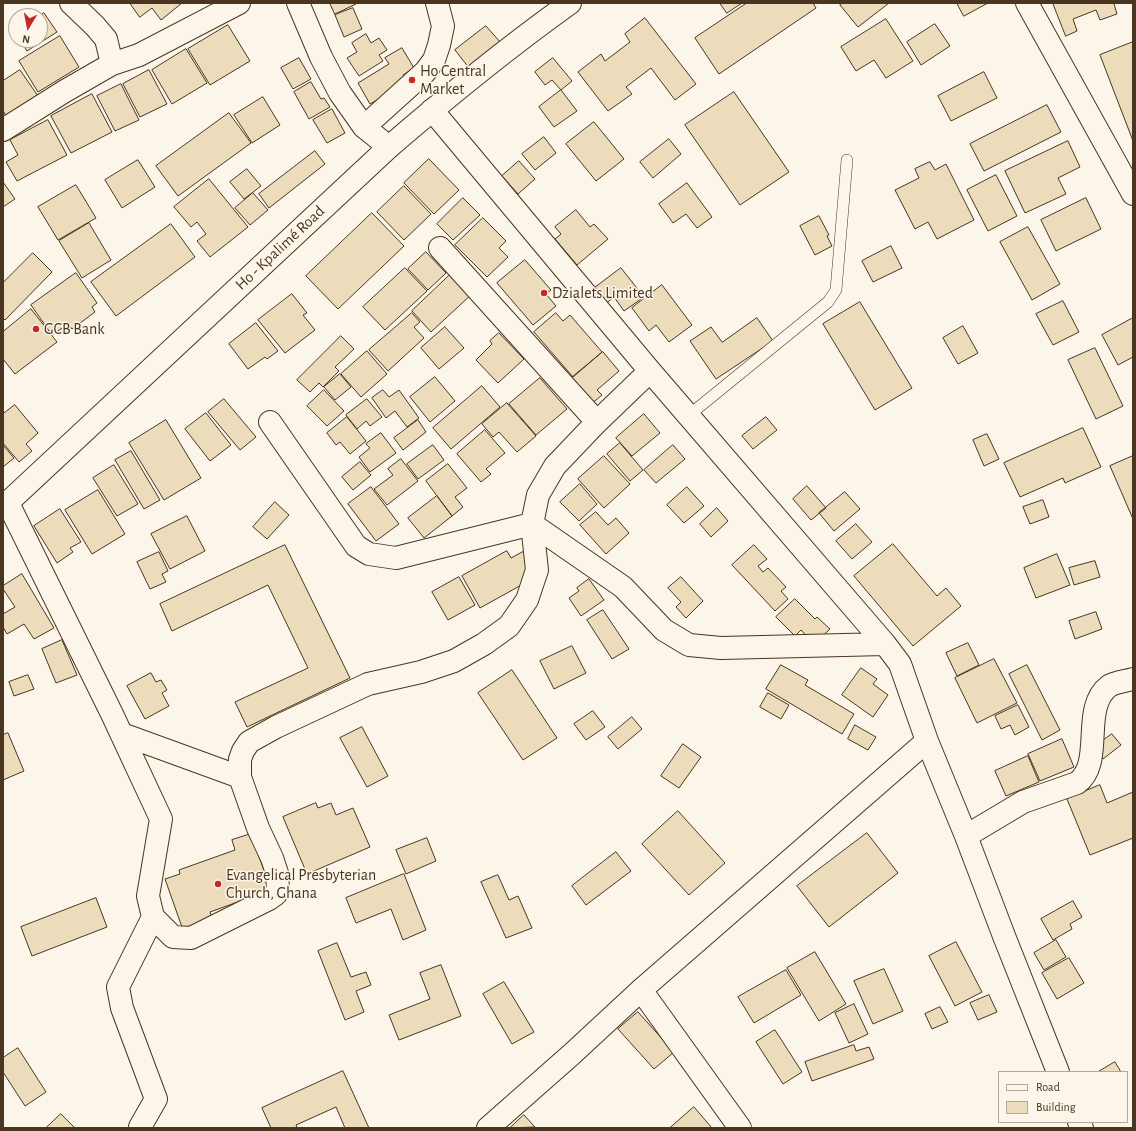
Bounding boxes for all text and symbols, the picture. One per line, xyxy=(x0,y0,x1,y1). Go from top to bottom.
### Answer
north arrow xyxy=(8,8,48,48)
text: N xyxy=(21,33,31,45)
place label: Ho Central Market xyxy=(420,61,486,99)
marker: Ho Central Market xyxy=(407,75,417,85)
street label: Ho - Kpalimé Road xyxy=(231,202,329,294)
place label: Dzialets Limited xyxy=(552,283,653,303)
marker: Dzialets Limited xyxy=(539,288,549,298)
place label: GCB Bank xyxy=(44,319,105,339)
marker: GCB Bank xyxy=(31,324,41,334)
place label: Evangelical Presbyterian Church, Ghana xyxy=(226,865,376,903)
marker: Evangelical Presbyterian Church, Ghana xyxy=(213,879,223,889)
legend xyxy=(998,1071,1128,1123)
text: Road xyxy=(1036,1081,1060,1093)
text: Building xyxy=(1036,1101,1076,1113)

